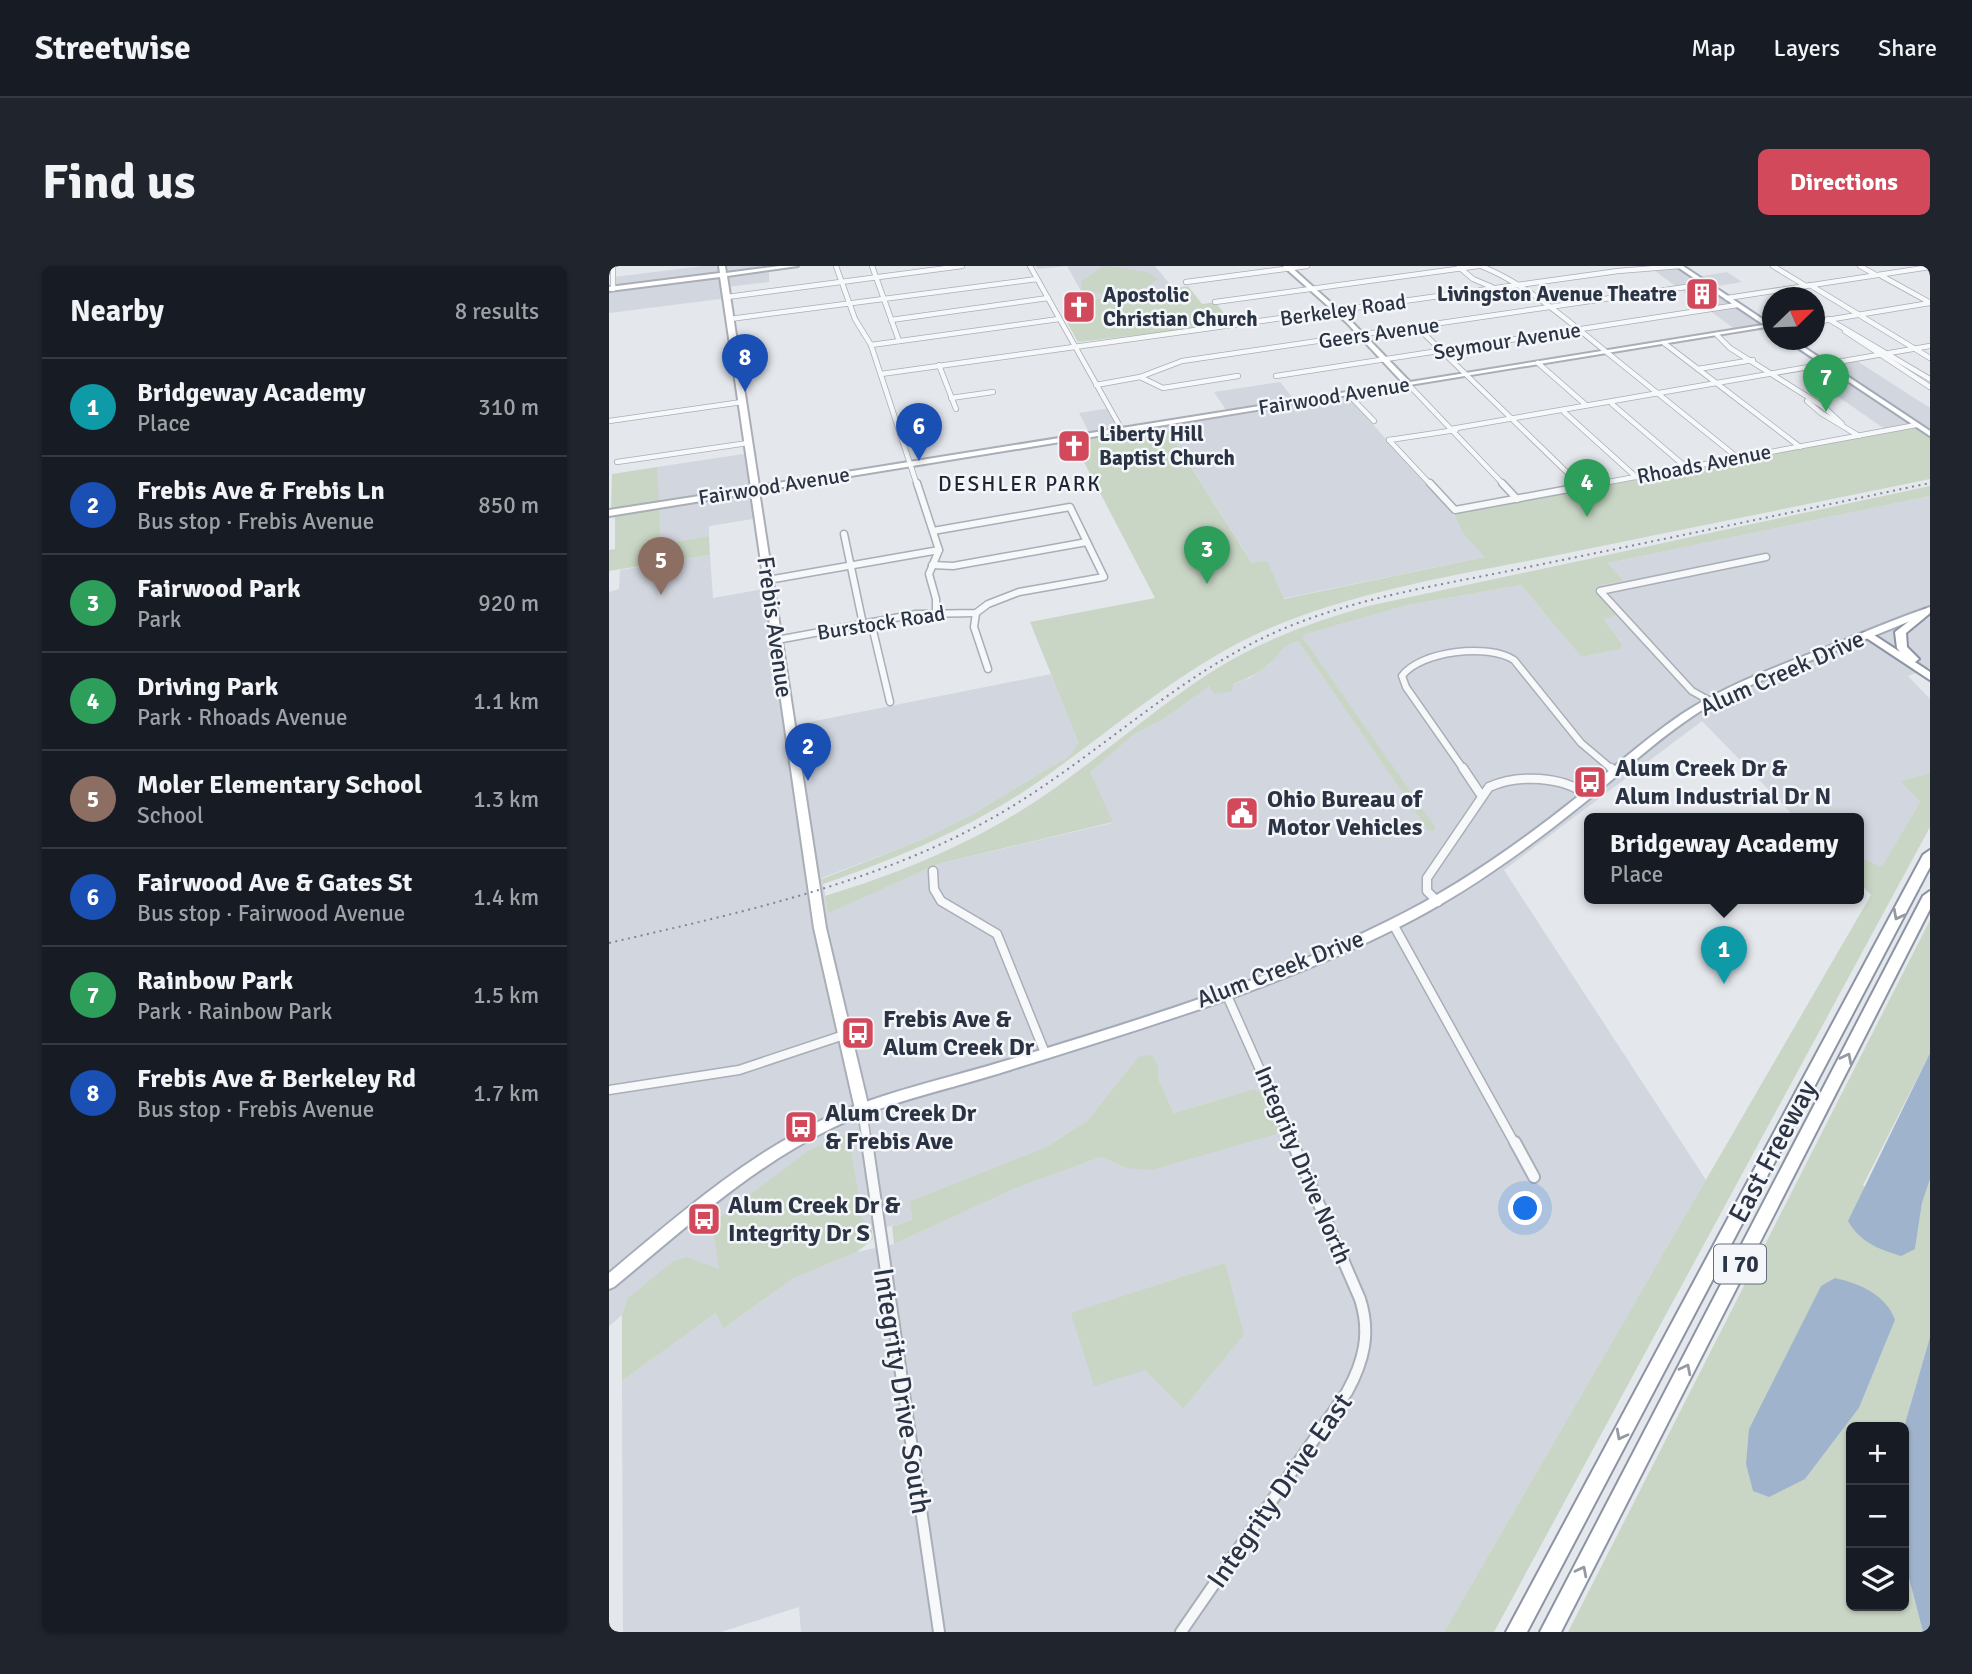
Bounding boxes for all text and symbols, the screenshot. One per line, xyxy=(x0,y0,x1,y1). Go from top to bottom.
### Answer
text: Streetwise xyxy=(35,28,191,69)
text: Map xyxy=(1691,33,1736,63)
text: Layers xyxy=(1774,33,1840,63)
text: Share xyxy=(1878,33,1937,63)
button: Directions xyxy=(1758,149,1930,215)
text: Find us xyxy=(42,152,195,212)
building icon: Livingston Avenue Theatre xyxy=(1683,275,1721,313)
place label: Livingston Avenue Theatre xyxy=(1437,281,1677,307)
place label: Apostolic Christian Church xyxy=(1103,282,1258,332)
north arrow xyxy=(1762,287,1825,350)
church icon: Apostolic Christian Church xyxy=(1060,288,1098,326)
street label: Berkeley Road xyxy=(1278,288,1408,332)
text: Nearby xyxy=(70,293,164,330)
text: 8 results xyxy=(455,297,539,326)
street label: Geers Avenue xyxy=(1317,312,1441,354)
street label: Seymour Avenue xyxy=(1431,317,1583,365)
pin: 8 xyxy=(722,334,768,392)
pin: 7 xyxy=(1803,354,1849,412)
street label: Fairwood Avenue xyxy=(1256,371,1412,421)
text: Bridgeway Academy xyxy=(137,377,366,409)
text: 1 xyxy=(87,393,99,422)
text: 310 m xyxy=(478,393,539,422)
pin: 6 xyxy=(896,403,942,461)
text: Place xyxy=(137,409,191,438)
place label: Liberty Hill Baptist Church xyxy=(1099,421,1235,471)
church icon: Liberty Hill Baptist Church xyxy=(1055,427,1093,465)
street label: Rhoads Avenue xyxy=(1635,438,1773,490)
pin: 4 xyxy=(1564,459,1610,517)
street label: Fairwood Avenue xyxy=(696,461,852,511)
district label: DESHLER PARK xyxy=(938,471,1102,497)
text: Frebis Ave & Frebis Ln xyxy=(137,475,385,507)
text: 2 xyxy=(87,491,99,520)
text: 850 m xyxy=(478,491,539,520)
text: Bus stop · Frebis Avenue xyxy=(137,507,374,536)
pin: 3 xyxy=(1184,526,1230,584)
pin: 5 xyxy=(638,537,684,595)
street label: Frebis Avenue xyxy=(750,554,800,700)
text: Fairwood Park xyxy=(137,573,301,605)
text: 3 xyxy=(87,589,99,618)
text: 920 m xyxy=(478,589,539,618)
street label: Burstock Road xyxy=(815,600,947,646)
text: Park xyxy=(137,605,181,634)
street label: Alum Creek Drive xyxy=(1695,623,1869,723)
text: Driving Park xyxy=(137,671,278,703)
text: 4 xyxy=(87,687,99,716)
text: 1.1 km xyxy=(473,687,539,716)
text: Park · Rhoads Avenue xyxy=(137,703,347,732)
pin: 2 xyxy=(785,723,831,781)
place label: Alum Creek Dr & Alum Industrial Dr N xyxy=(1615,753,1831,811)
bus stop icon: Alum Creek Dr & Alum Industrial Dr N xyxy=(1571,763,1609,801)
text: Moler Elementary School xyxy=(137,769,422,801)
place label: Ohio Bureau of Motor Vehicles xyxy=(1267,784,1423,842)
text: 5 xyxy=(87,785,99,814)
text: 1.3 km xyxy=(473,785,539,814)
public building icon: Ohio Bureau of Motor Vehicles xyxy=(1223,794,1261,832)
text: School xyxy=(137,801,204,830)
popup xyxy=(1584,813,1864,904)
text: Bridgeway Academy xyxy=(1610,828,1838,860)
text: Place xyxy=(1610,860,1663,889)
text: Fairwood Ave & Gates St xyxy=(137,867,412,899)
text: 6 xyxy=(87,883,99,912)
text: 1.4 km xyxy=(473,883,539,912)
text: Bus stop · Fairwood Avenue xyxy=(137,899,405,928)
one-way arrow xyxy=(1893,908,1906,920)
street label: Alum Creek Drive xyxy=(1192,923,1368,1015)
pin: 1 xyxy=(1701,926,1747,984)
text: Rainbow Park xyxy=(137,965,293,997)
text: 7 xyxy=(87,981,99,1010)
text: 1.5 km xyxy=(473,981,539,1010)
text: Park · Rainbow Park xyxy=(137,997,332,1026)
place label: Frebis Ave & Alum Creek Dr xyxy=(883,1004,1035,1062)
bus stop icon: Frebis Ave & Alum Creek Dr xyxy=(839,1014,877,1052)
one-way arrow xyxy=(1838,1053,1852,1065)
street label: Integrity Drive North xyxy=(1248,1061,1358,1269)
text: Frebis Ave & Berkeley Rd xyxy=(137,1063,416,1095)
street label: East Freeway xyxy=(1721,1074,1825,1228)
text: 8 xyxy=(87,1079,99,1108)
text: 1.7 km xyxy=(473,1079,539,1108)
text: Bus stop · Frebis Avenue xyxy=(137,1095,374,1124)
place label: Alum Creek Dr & Frebis Ave xyxy=(825,1098,977,1156)
bus stop icon: Alum Creek Dr & Frebis Ave xyxy=(782,1108,820,1146)
place label: Alum Creek Dr & Integrity Dr S xyxy=(728,1190,901,1248)
your location xyxy=(1508,1191,1542,1225)
bus stop icon: Alum Creek Dr & Integrity Dr S xyxy=(685,1200,723,1238)
road number: I 70 xyxy=(1714,1245,1766,1284)
street label: Integrity Drive South xyxy=(866,1266,938,1517)
one-way arrow xyxy=(1678,1364,1692,1376)
street label: Integrity Drive East xyxy=(1200,1386,1360,1594)
map controls xyxy=(1846,1422,1909,1611)
button: + xyxy=(1846,1422,1909,1485)
one-way arrow xyxy=(1616,1427,1629,1440)
button: − xyxy=(1846,1485,1909,1548)
button: layers xyxy=(1846,1548,1909,1611)
one-way arrow xyxy=(1573,1566,1587,1578)

